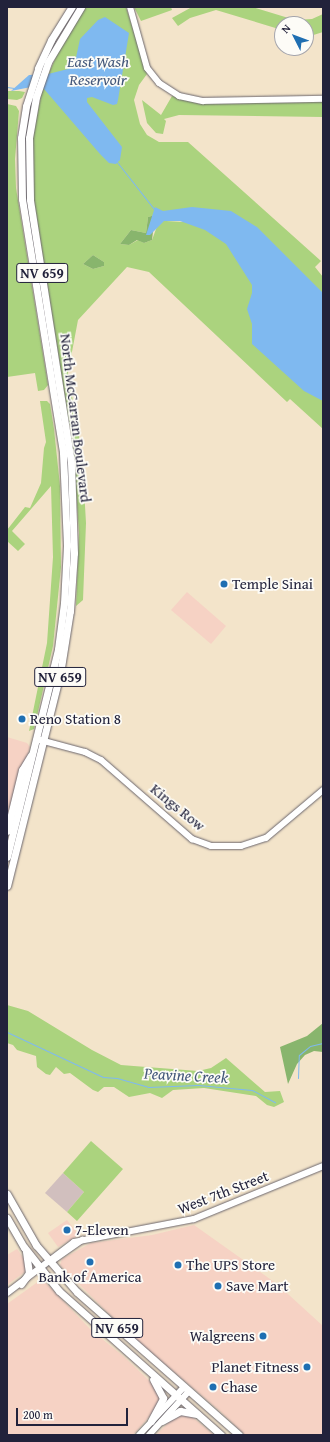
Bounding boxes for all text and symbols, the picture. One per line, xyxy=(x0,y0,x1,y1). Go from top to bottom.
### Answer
north arrow xyxy=(274,16,314,56)
text: N xyxy=(277,21,294,37)
water label: East Wash Reservoir xyxy=(67,51,129,89)
road number: NV 659 xyxy=(16,261,68,285)
street label: North McCarran Boulevard xyxy=(57,333,95,503)
place label: Temple Sinai xyxy=(232,575,313,593)
marker: Temple Sinai xyxy=(219,579,229,589)
road number: NV 659 xyxy=(34,665,86,689)
place label: Reno Station 8 xyxy=(30,710,121,728)
marker: Reno Station 8 xyxy=(17,714,27,724)
street label: Kings Row xyxy=(147,780,209,834)
water label: Peavine Creek xyxy=(143,1063,229,1087)
street label: West 7th Street xyxy=(175,1166,271,1218)
place label: 7-Eleven xyxy=(75,1221,129,1239)
marker: 7-Eleven xyxy=(62,1225,72,1235)
place label: The UPS Store xyxy=(186,1256,275,1274)
marker: Bank of America xyxy=(85,1257,95,1267)
marker: The UPS Store xyxy=(173,1260,183,1270)
place label: Bank of America xyxy=(38,1268,142,1286)
place label: Save Mart xyxy=(226,1277,289,1295)
marker: Save Mart xyxy=(213,1281,223,1291)
road number: NV 659 xyxy=(91,1316,143,1340)
place label: Walgreens xyxy=(190,1327,255,1345)
marker: Walgreens xyxy=(258,1331,268,1341)
place label: Planet Fitness xyxy=(211,1358,299,1376)
marker: Planet Fitness xyxy=(302,1362,312,1372)
place label: Chase xyxy=(221,1378,258,1396)
marker: Chase xyxy=(208,1382,218,1392)
scale bar xyxy=(18,1400,130,1426)
text: 200 m xyxy=(23,1406,53,1423)

